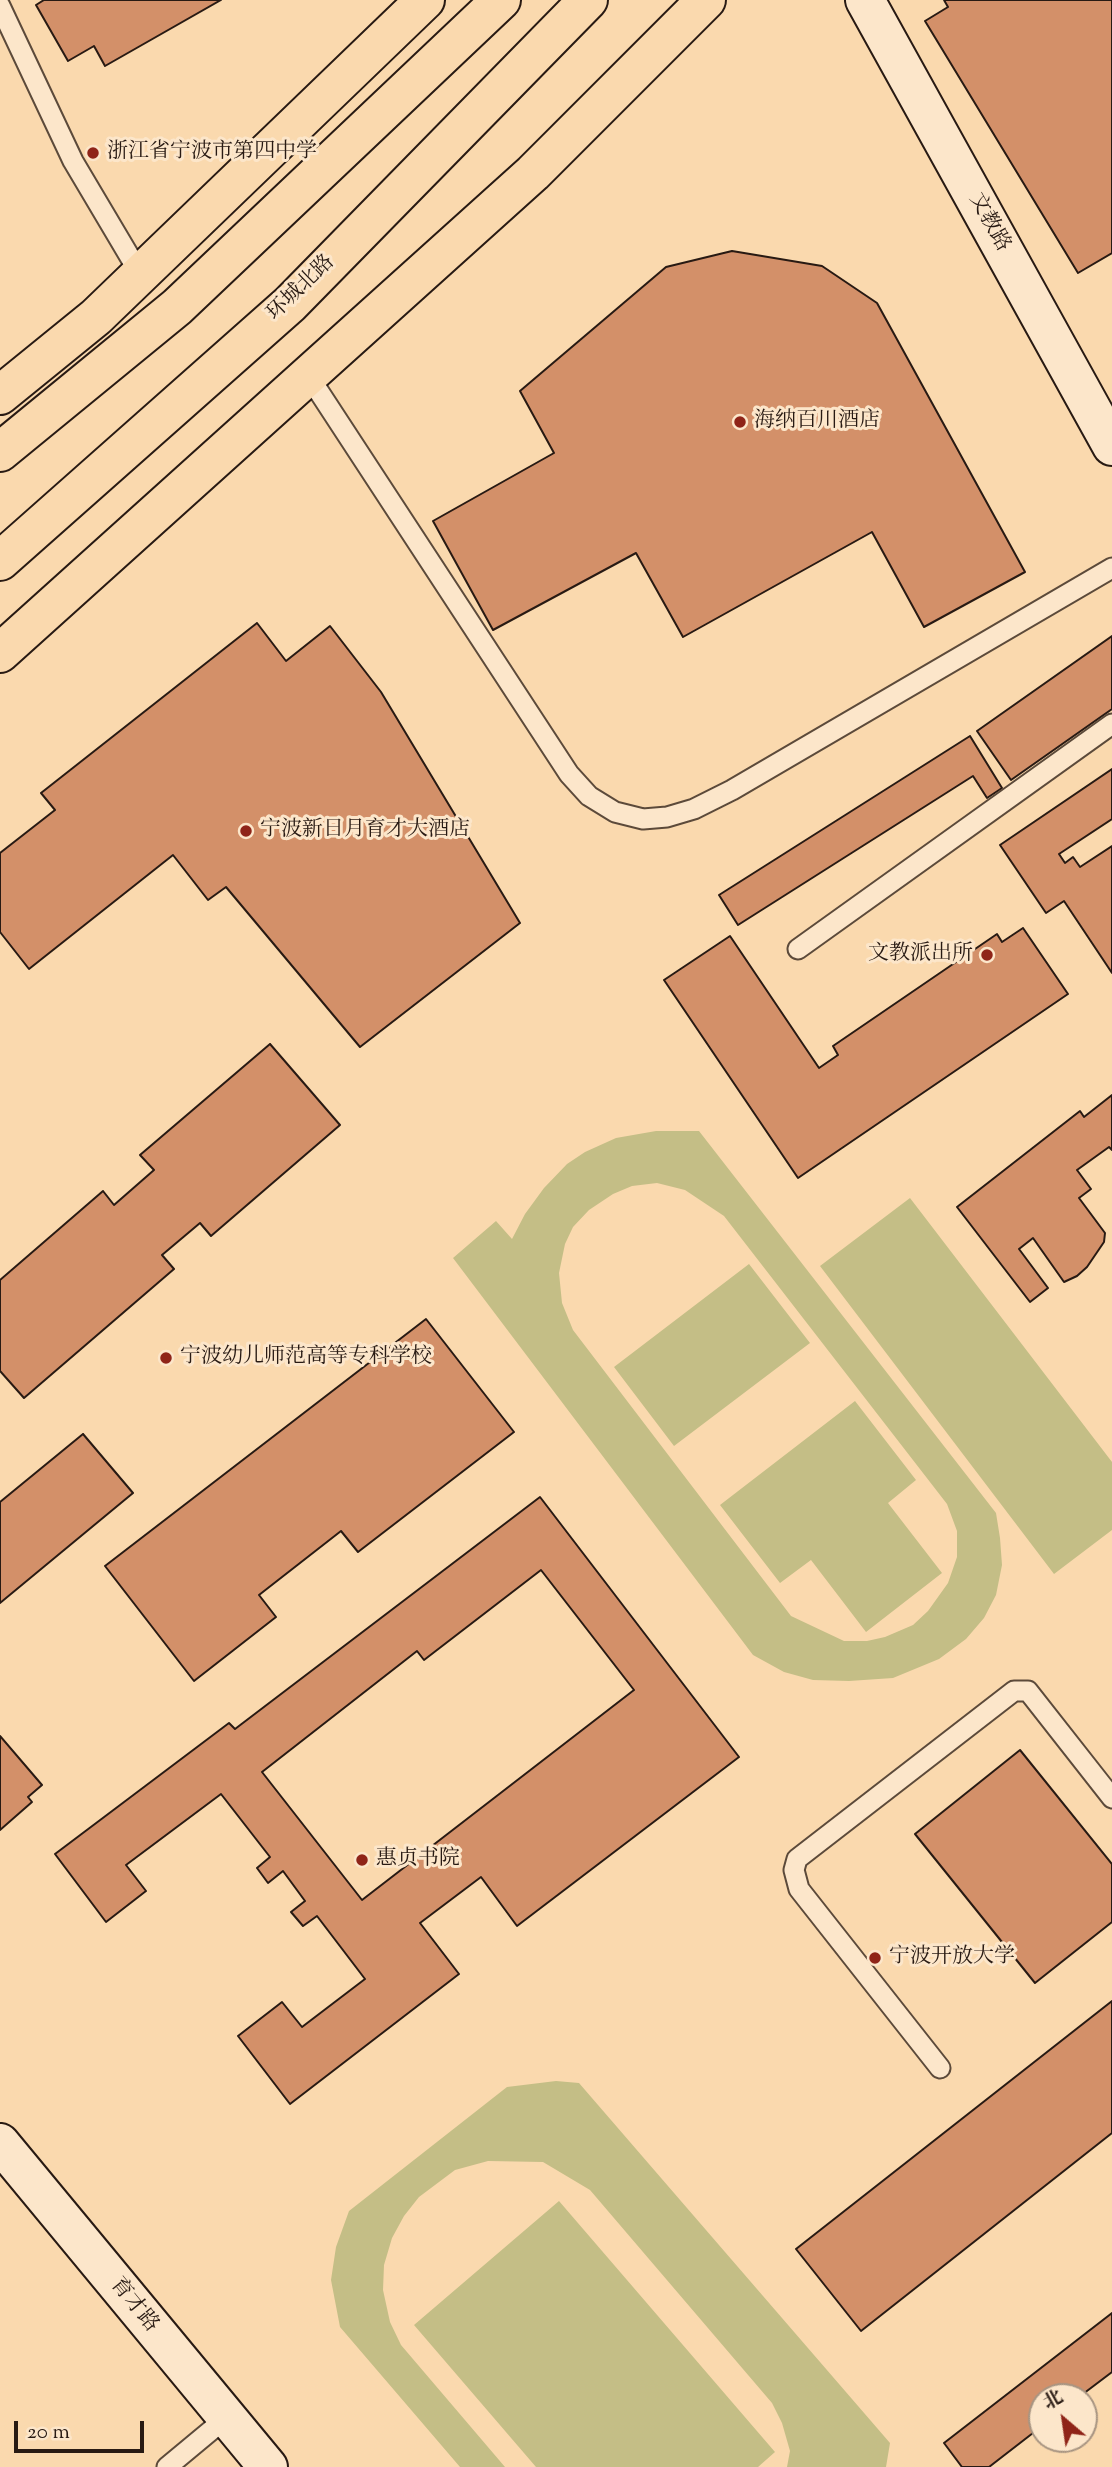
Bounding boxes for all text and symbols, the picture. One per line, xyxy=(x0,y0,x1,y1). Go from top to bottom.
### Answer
place label: 浙江省宁波市第四中学 xyxy=(107,140,317,166)
marker: 浙江省宁波市第四中学 xyxy=(85,145,101,161)
street label: 文教路 xyxy=(962,189,1014,257)
street label: 环城北路 xyxy=(263,251,341,327)
place label: 海纳百川酒店 xyxy=(754,409,880,435)
marker: 海纳百川酒店 xyxy=(732,414,748,430)
place label: 宁波新日月育才大酒店 xyxy=(260,818,470,844)
marker: 宁波新日月育才大酒店 xyxy=(238,823,254,839)
place label: 文教派出所 xyxy=(868,942,973,968)
marker: 文教派出所 xyxy=(979,947,995,963)
place label: 宁波幼儿师范高等专科学校 xyxy=(180,1345,432,1371)
marker: 宁波幼儿师范高等专科学校 xyxy=(158,1350,174,1366)
place label: 惠贞书院 xyxy=(376,1847,460,1873)
marker: 惠贞书院 xyxy=(354,1852,370,1868)
place label: 宁波开放大学 xyxy=(889,1945,1015,1971)
marker: 宁波开放大学 xyxy=(867,1950,883,1966)
street label: 育才路 xyxy=(103,2274,163,2338)
north arrow xyxy=(1028,2383,1098,2453)
text: 北 xyxy=(1039,2385,1068,2417)
scale bar xyxy=(18,2408,147,2452)
text: 20 m xyxy=(27,2418,70,2448)

